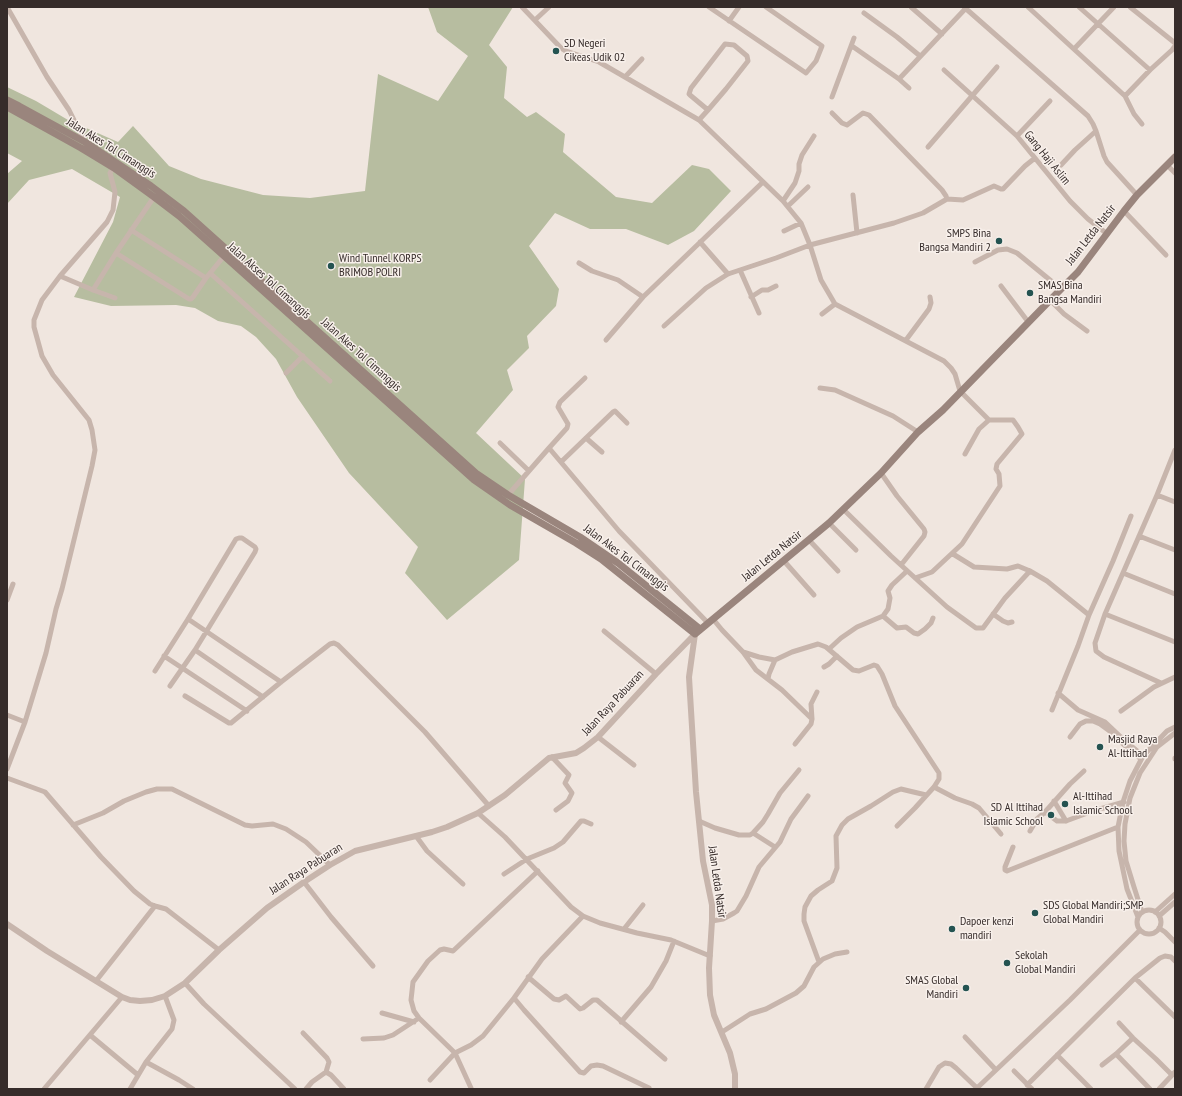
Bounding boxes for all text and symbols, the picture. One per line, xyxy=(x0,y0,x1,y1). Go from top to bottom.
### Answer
place label: SD Negeri Cikeas Udik 02 xyxy=(564,37,625,65)
marker: SD Negeri Cikeas Udik 02 xyxy=(551,46,561,56)
street label: Jalan Akes Tol Cimanggis xyxy=(64,115,158,181)
street label: Gang Haji Aslim xyxy=(1021,128,1073,188)
street label: Jalan Letda Natsir xyxy=(1063,202,1119,268)
place label: SMPS Bina Bangsa Mandiri 2 xyxy=(919,227,991,255)
marker: SMPS Bina Bangsa Mandiri 2 xyxy=(994,236,1004,246)
street label: Jalan Akses Tol Cimanggis xyxy=(225,240,313,322)
place label: Wind Tunnel KORPS BRIMOB POLRI xyxy=(339,252,422,280)
marker: Wind Tunnel KORPS BRIMOB POLRI xyxy=(326,261,336,271)
place label: SMAS Bina Bangsa Mandiri xyxy=(1038,279,1102,307)
marker: SMAS Bina Bangsa Mandiri xyxy=(1025,288,1035,298)
street label: Jalan Akes Tol Cimanggis xyxy=(318,315,404,395)
street label: Jalan Akes Tol Cimanggis xyxy=(581,521,671,595)
street label: Jalan Letda Natsir xyxy=(739,527,805,585)
street label: Jalan Raya Pabuaran xyxy=(579,667,647,739)
place label: Masjid Raya Al-Ittihad xyxy=(1108,733,1157,761)
marker: Masjid Raya Al-Ittihad xyxy=(1095,742,1105,752)
place label: Al-Ittihad Islamic School xyxy=(1073,790,1133,818)
marker: Al-Ittihad Islamic School xyxy=(1060,799,1070,809)
place label: SD Al Ittihad Islamic School xyxy=(983,801,1043,829)
marker: SD Al Ittihad Islamic School xyxy=(1046,810,1056,820)
street label: Jalan Raya Pabuaran xyxy=(267,840,345,898)
street label: Jalan Letda Natsir xyxy=(705,845,729,919)
place label: SDS Global Mandiri;SMP Global Mandiri xyxy=(1043,899,1144,927)
marker: SDS Global Mandiri;SMP Global Mandiri xyxy=(1030,908,1040,918)
place label: Dapoer kenzi mandiri xyxy=(960,915,1014,943)
marker: Dapoer kenzi mandiri xyxy=(947,924,957,934)
place label: Sekolah Global Mandiri xyxy=(1015,949,1076,977)
marker: Sekolah Global Mandiri xyxy=(1002,958,1012,968)
place label: SMAS Global Mandiri xyxy=(905,974,958,1002)
marker: SMAS Global Mandiri xyxy=(961,983,971,993)

